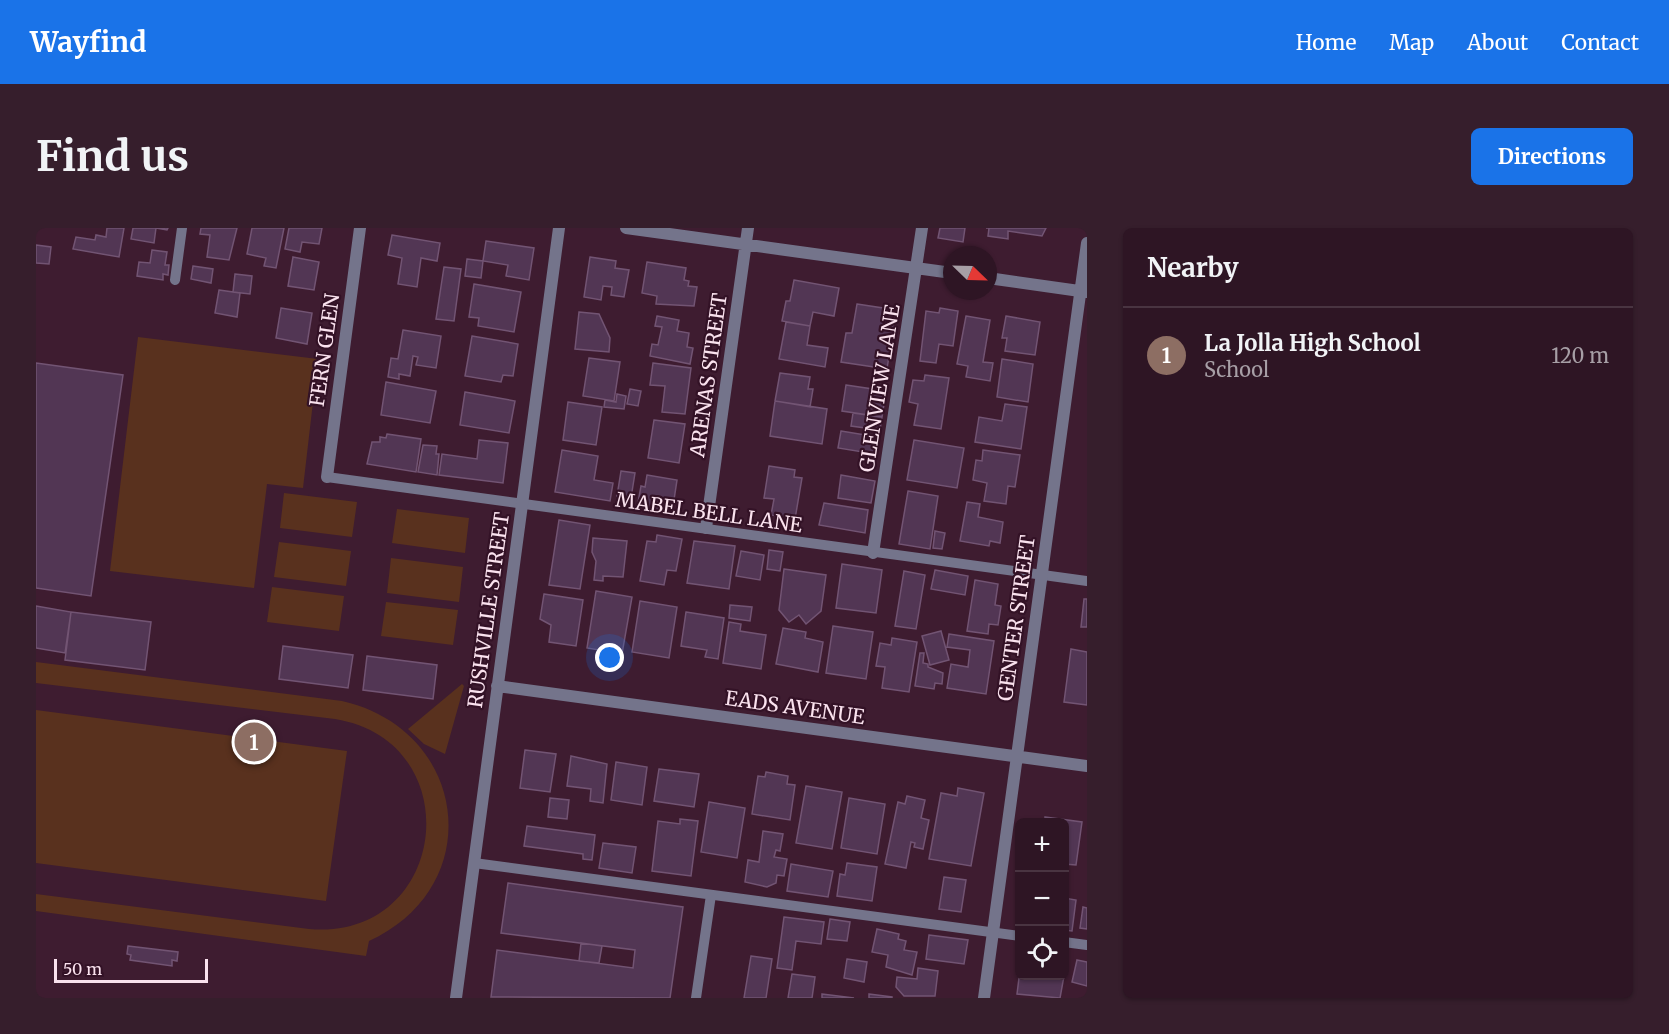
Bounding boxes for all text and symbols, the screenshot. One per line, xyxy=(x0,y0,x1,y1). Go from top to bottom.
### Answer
text: Wayfind xyxy=(30,24,146,60)
text: Home xyxy=(1296,29,1356,56)
text: Map xyxy=(1389,29,1434,56)
text: About xyxy=(1467,29,1528,56)
text: Contact xyxy=(1561,29,1639,56)
button: Directions xyxy=(1471,128,1633,185)
text: Find us xyxy=(36,130,189,182)
north arrow xyxy=(943,246,997,300)
text: Nearby xyxy=(1147,251,1239,284)
street label: FERN GLEN xyxy=(304,291,344,408)
street label: ARENAS STREET xyxy=(684,291,732,460)
street label: GLENVIEW LANE xyxy=(853,302,905,474)
text: La Jolla High School xyxy=(1204,329,1421,357)
text: 1 xyxy=(1162,343,1171,368)
text: 120 m xyxy=(1551,343,1609,368)
text: School xyxy=(1204,357,1269,382)
street label: MABEL BELL LANE xyxy=(614,487,804,538)
street label: RUSHVILLE STREET xyxy=(462,510,514,710)
street label: GENTER STREET xyxy=(992,533,1040,703)
your location xyxy=(595,643,624,672)
street label: EADS AVENUE xyxy=(724,685,867,729)
pin: 1 xyxy=(234,720,274,764)
map controls xyxy=(1015,818,1069,980)
button: + xyxy=(1015,818,1069,872)
button: − xyxy=(1015,872,1069,926)
button: locate xyxy=(1015,926,1069,980)
scale bar xyxy=(54,956,208,984)
text: 50 m xyxy=(63,959,102,979)

